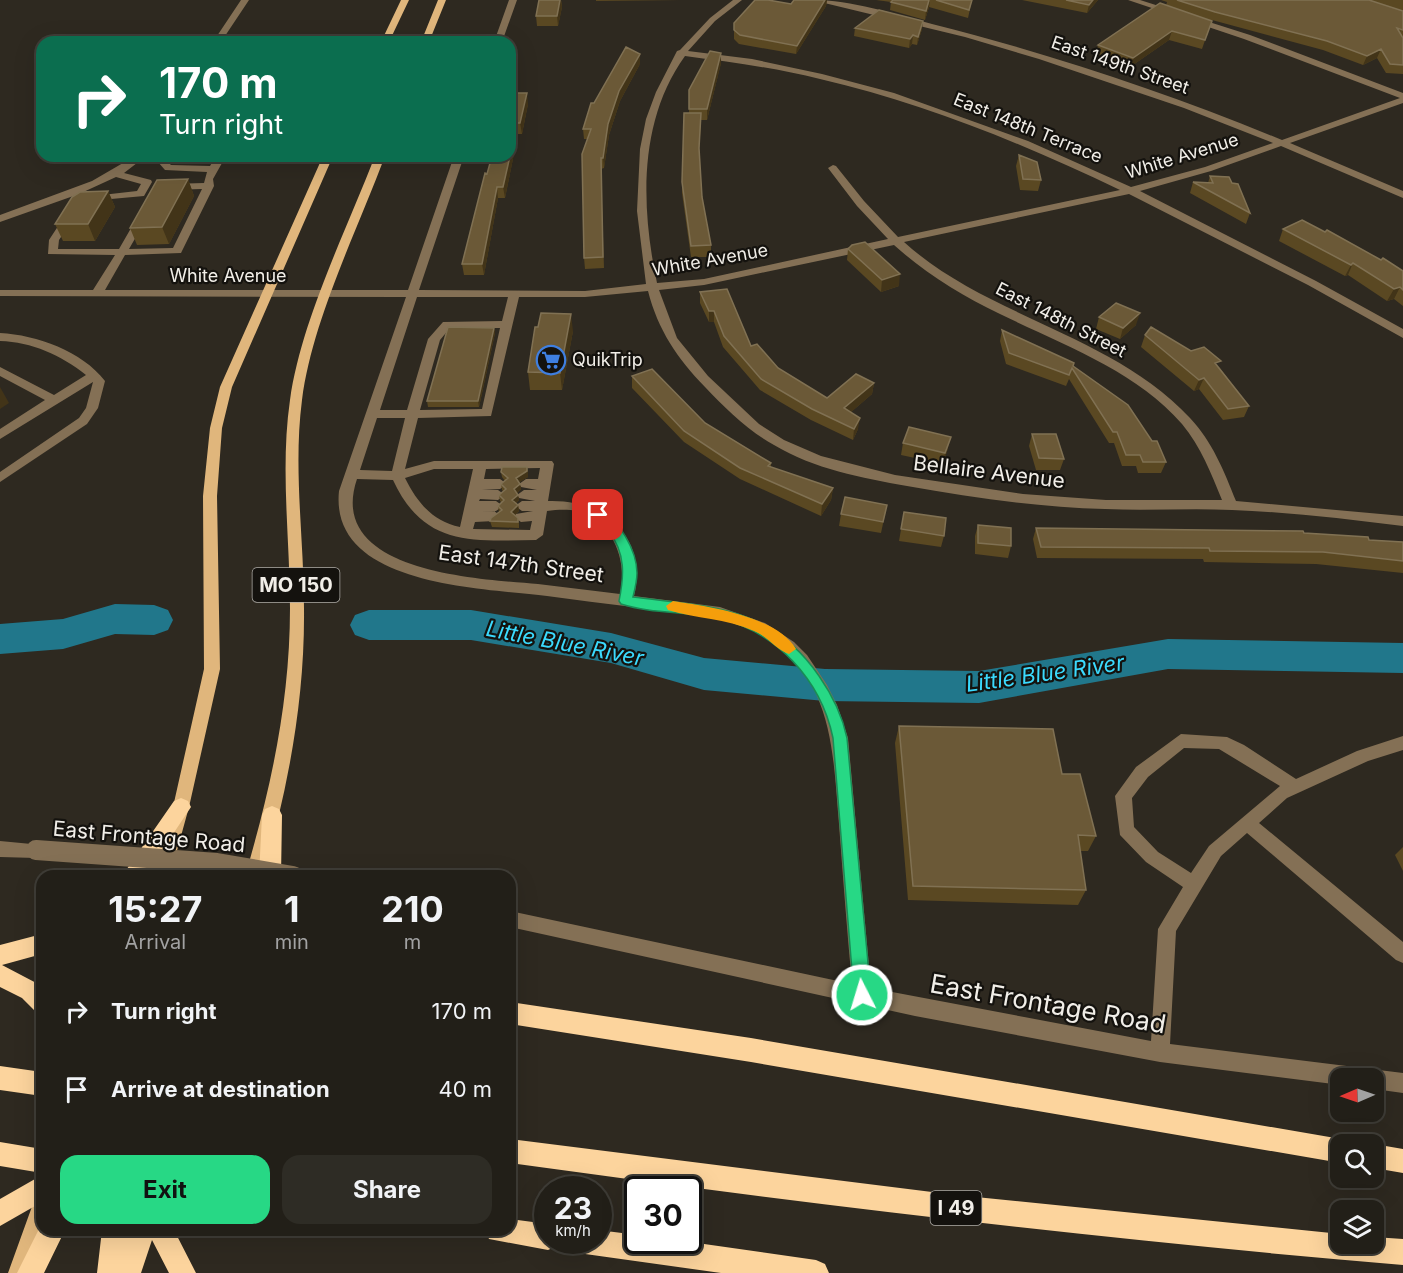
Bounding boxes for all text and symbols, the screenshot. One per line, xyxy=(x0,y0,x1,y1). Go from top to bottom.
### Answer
street label: East 149th Street xyxy=(1049,31,1192,98)
text: 170 m xyxy=(159,57,277,108)
icon: right xyxy=(60,60,138,138)
street label: East 148th Terrace xyxy=(951,88,1106,167)
text: Turn right xyxy=(159,108,283,141)
street label: White Avenue xyxy=(1123,128,1241,183)
street label: White Avenue xyxy=(650,239,769,280)
street label: White Avenue xyxy=(169,265,287,286)
street label: East 148th Street xyxy=(992,278,1130,362)
supermarket icon: QuikTrip xyxy=(535,344,567,376)
place label: QuikTrip xyxy=(572,349,643,370)
street label: Bellaire Avenue xyxy=(912,450,1066,493)
pin xyxy=(572,489,623,540)
icon: arrive xyxy=(581,498,614,531)
street label: East 147th Street xyxy=(437,540,605,588)
road number: MO 150 xyxy=(252,568,340,602)
water label: Little Blue River xyxy=(484,615,647,671)
water label: Little Blue River xyxy=(964,649,1127,697)
street label: East Frontage Road xyxy=(52,816,246,857)
text: 15:27 xyxy=(108,887,202,931)
text: 1 xyxy=(284,887,300,931)
text: 210 xyxy=(381,887,444,931)
text: Arrival xyxy=(125,930,186,954)
text: min xyxy=(275,930,309,954)
text: m xyxy=(404,930,421,954)
position arrow xyxy=(830,963,894,1027)
street label: East Frontage Road xyxy=(928,967,1168,1040)
icon: right xyxy=(60,995,93,1028)
text: Turn right xyxy=(111,998,217,1024)
text: 170 m xyxy=(432,998,492,1024)
north arrow xyxy=(1330,1068,1384,1122)
map controls xyxy=(1330,1068,1384,1254)
icon: arrive xyxy=(60,1073,93,1106)
text: Arrive at destination xyxy=(111,1076,330,1102)
text: 40 m xyxy=(438,1076,492,1102)
button: search xyxy=(1330,1134,1384,1188)
button: Exit xyxy=(60,1155,270,1224)
button: Share xyxy=(282,1155,492,1224)
speed limit sign: 30 xyxy=(624,1176,702,1254)
text: 23 xyxy=(554,1190,592,1226)
road number: I 49 xyxy=(930,1191,982,1225)
button: layers xyxy=(1330,1200,1384,1254)
text: km/h xyxy=(555,1221,591,1240)

